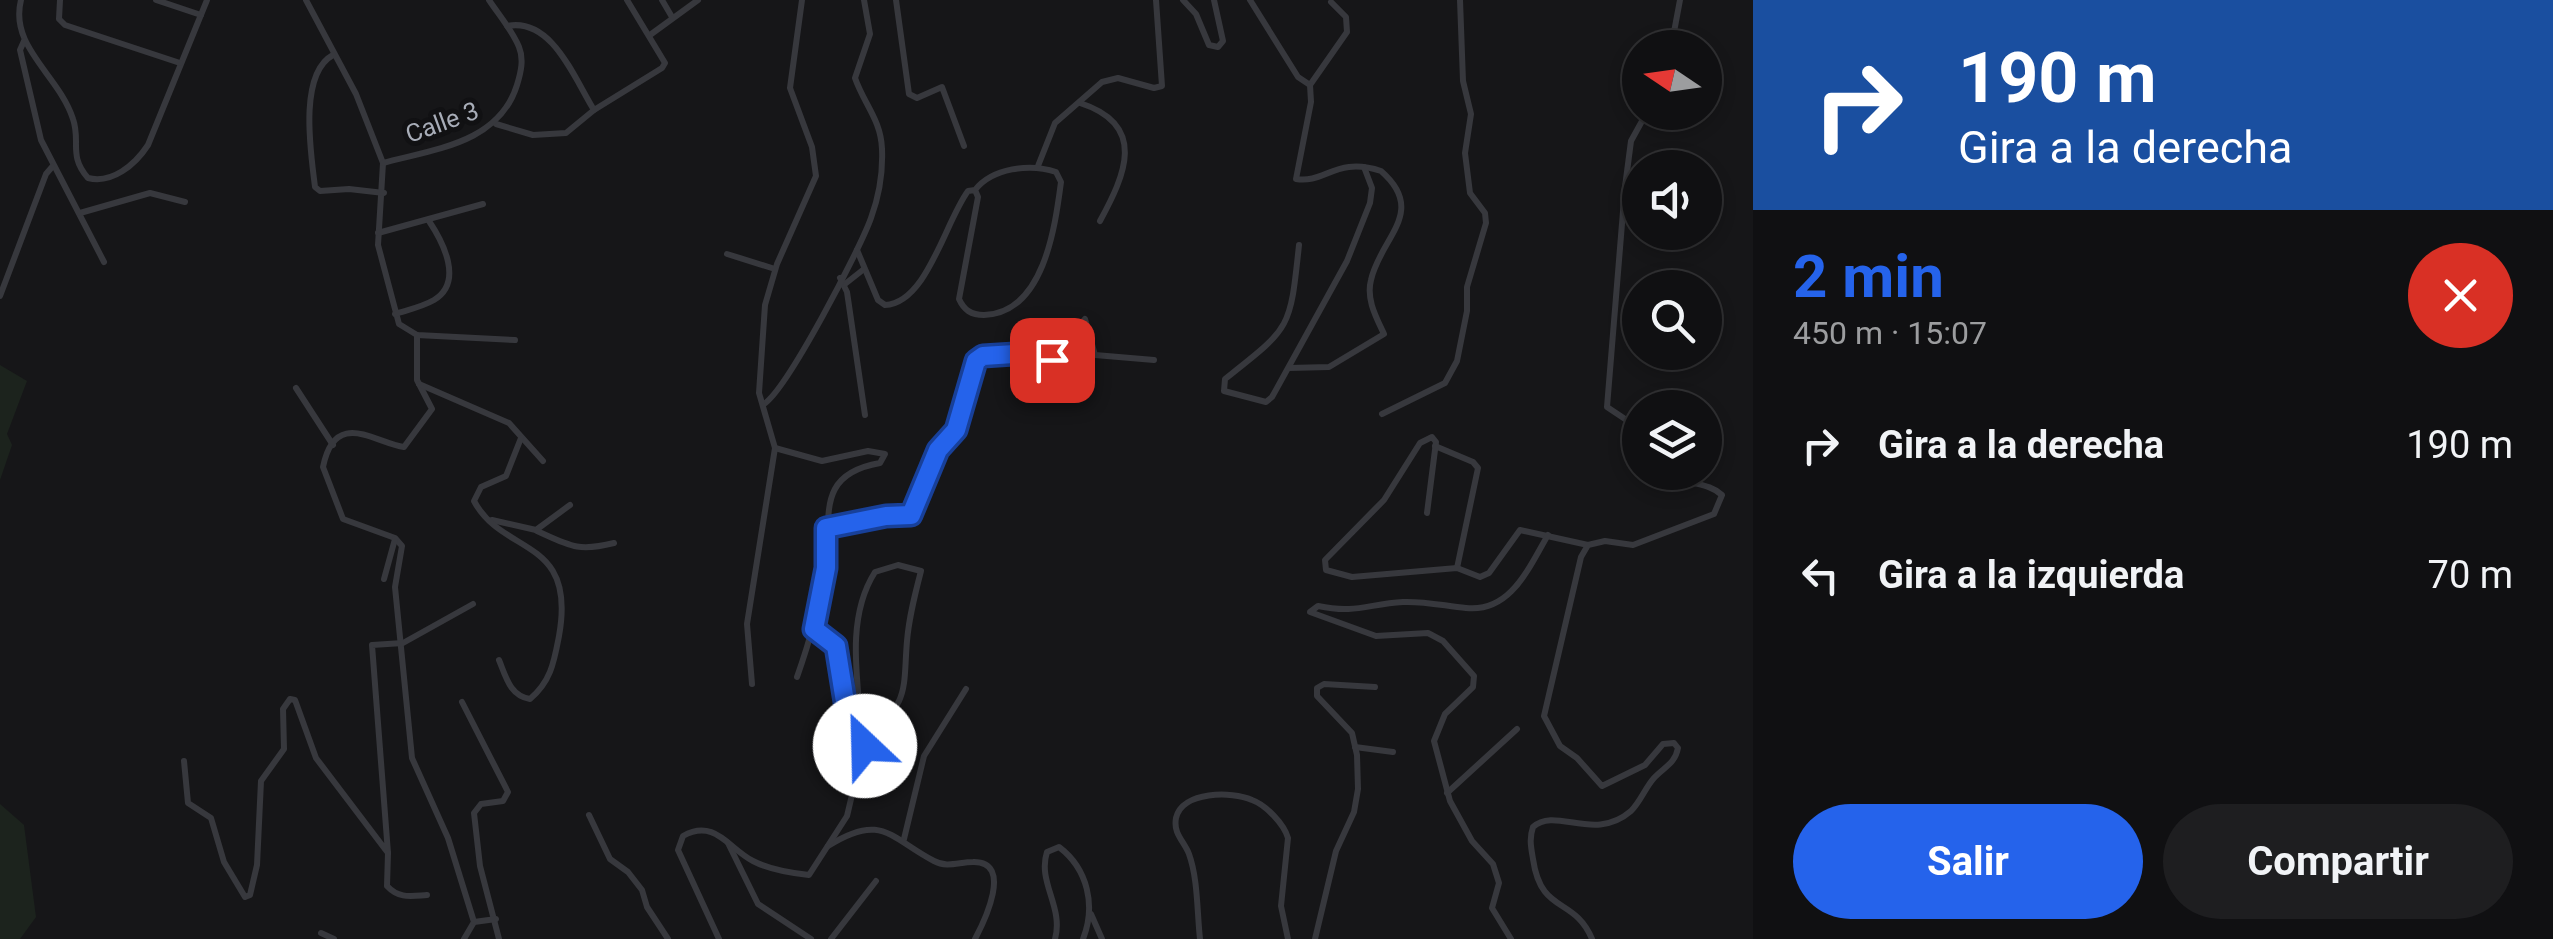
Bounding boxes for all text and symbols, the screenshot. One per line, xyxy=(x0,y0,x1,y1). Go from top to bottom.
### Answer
north arrow xyxy=(1622,30,1722,130)
map controls xyxy=(1622,30,1722,490)
text: 190 m xyxy=(1958,37,2157,119)
icon: right xyxy=(1793,40,1923,170)
street label: Calle 3 xyxy=(402,96,483,149)
text: Gira a la derecha xyxy=(1958,121,2293,174)
button: sound xyxy=(1622,150,1722,250)
text: 2 min xyxy=(1793,241,1944,312)
button: close xyxy=(2408,243,2513,348)
button: search xyxy=(1622,270,1722,370)
text: 450 m · 15:07 xyxy=(1793,314,1987,352)
pin xyxy=(1010,318,1095,403)
icon: arrive xyxy=(1025,333,1080,388)
button: layers xyxy=(1622,390,1722,490)
icon: right xyxy=(1793,418,1848,473)
text: Gira a la derecha xyxy=(1878,423,2164,467)
text: 190 m xyxy=(2406,423,2513,467)
icon: left xyxy=(1793,548,1848,603)
text: Gira a la izquierda xyxy=(1878,553,2184,597)
text: 70 m xyxy=(2428,553,2513,597)
position arrow xyxy=(813,694,917,798)
button: Salir xyxy=(1793,804,2143,919)
button: Compartir xyxy=(2163,804,2513,919)

